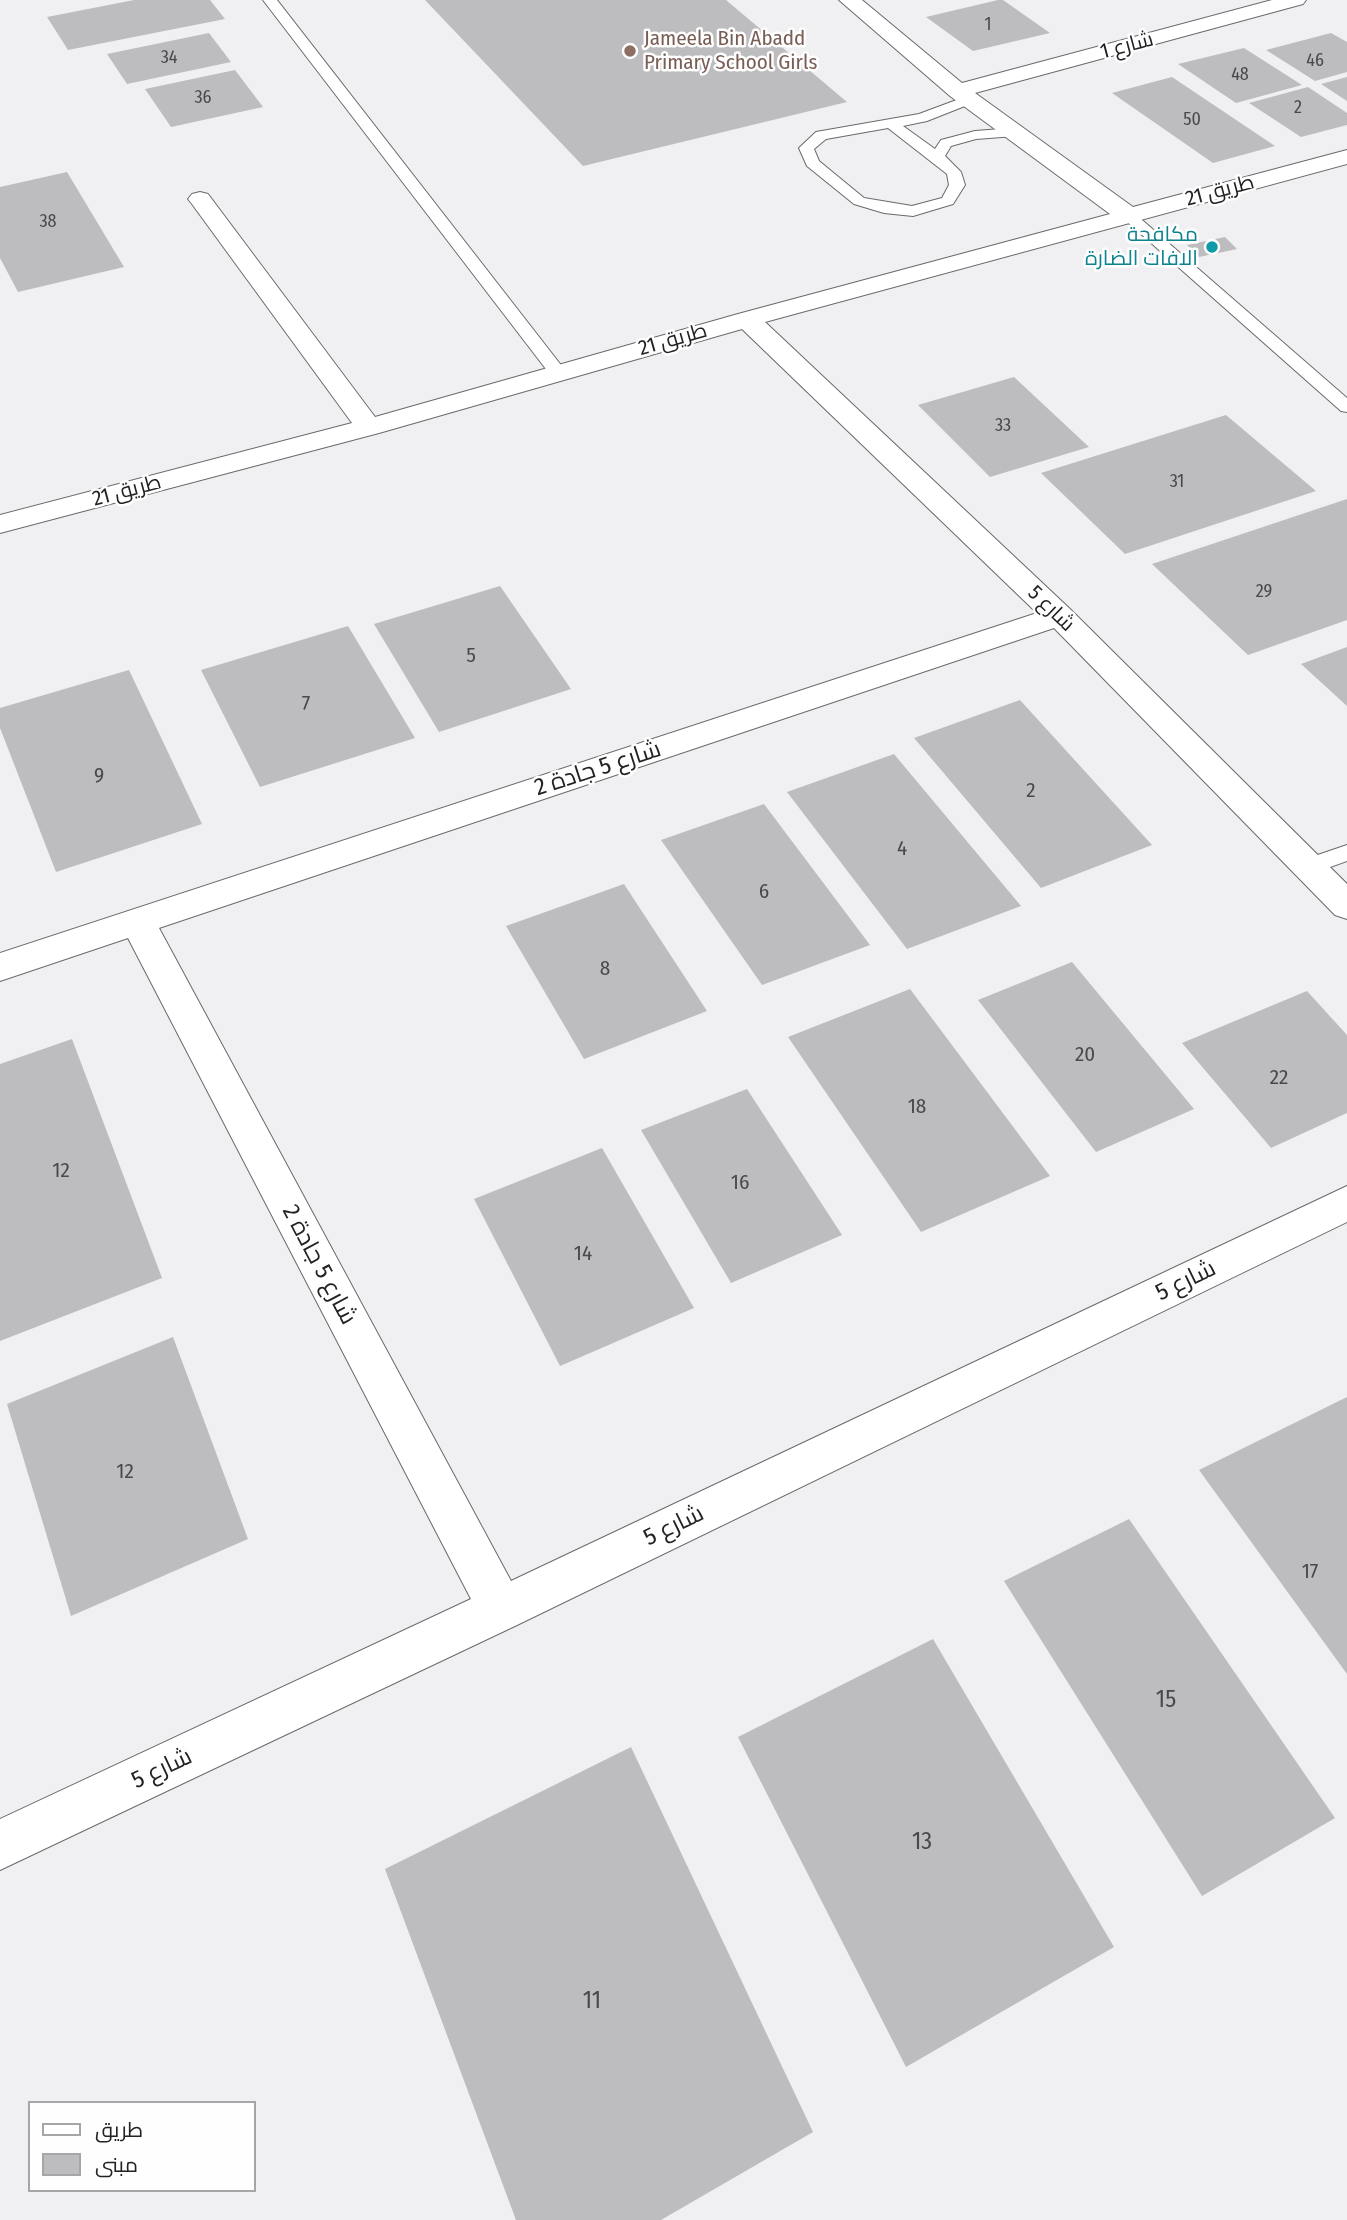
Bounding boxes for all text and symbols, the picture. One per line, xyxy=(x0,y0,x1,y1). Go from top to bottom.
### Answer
house number: 1 xyxy=(984,14,992,36)
place label: Jameela Bin Abadd Primary School Girls xyxy=(644,26,817,76)
street label: شارع 1 xyxy=(1098,27,1156,65)
marker: Jameela Bin Abadd Primary School Girls xyxy=(622,43,638,59)
house number: 34 xyxy=(161,47,177,69)
house number: 46 xyxy=(1306,50,1324,72)
house number: 48 xyxy=(1231,64,1249,86)
house number: 36 xyxy=(194,87,212,109)
house number: 2 xyxy=(1294,97,1302,119)
house number: 50 xyxy=(1183,109,1201,131)
street label: طريق 21 xyxy=(1183,170,1257,212)
house number: 38 xyxy=(39,211,57,233)
place label: مكافحة الافات الضارة xyxy=(1085,222,1198,272)
marker: مكافحة الافات الضارة xyxy=(1204,239,1220,255)
street label: طريق 21 xyxy=(636,318,710,362)
house number: 33 xyxy=(995,415,1011,437)
street label: طريق 21 xyxy=(90,470,164,512)
house number: 31 xyxy=(1170,471,1184,493)
street label: شارع 5 xyxy=(1022,581,1080,637)
house number: 29 xyxy=(1256,581,1272,603)
house number: 5 xyxy=(466,643,476,669)
house number: 7 xyxy=(302,691,310,717)
street label: شارع 5 جادة 2 xyxy=(531,735,665,803)
house number: 9 xyxy=(94,763,104,789)
house number: 2 xyxy=(1026,778,1036,804)
house number: 4 xyxy=(897,836,907,862)
house number: 6 xyxy=(759,879,769,905)
house number: 8 xyxy=(600,956,610,982)
house number: 20 xyxy=(1075,1042,1095,1068)
house number: 22 xyxy=(1270,1065,1288,1091)
house number: 18 xyxy=(908,1094,926,1120)
house number: 12 xyxy=(52,1158,70,1184)
house number: 16 xyxy=(731,1170,749,1196)
street label: شارع 5 جادة 2 xyxy=(276,1200,362,1330)
house number: 14 xyxy=(574,1241,592,1267)
street label: شارع 5 xyxy=(1151,1254,1221,1308)
house number: 12 xyxy=(116,1459,134,1485)
street label: شارع 5 xyxy=(639,1499,709,1553)
house number: 17 xyxy=(1302,1559,1318,1585)
house number: 15 xyxy=(1156,1686,1176,1714)
street label: شارع 5 xyxy=(127,1743,197,1795)
house number: 13 xyxy=(912,1828,932,1856)
house number: 11 xyxy=(583,1987,601,2015)
legend xyxy=(28,2101,256,2192)
text: طريق xyxy=(95,2117,143,2143)
text: مبنى xyxy=(95,2152,138,2178)

